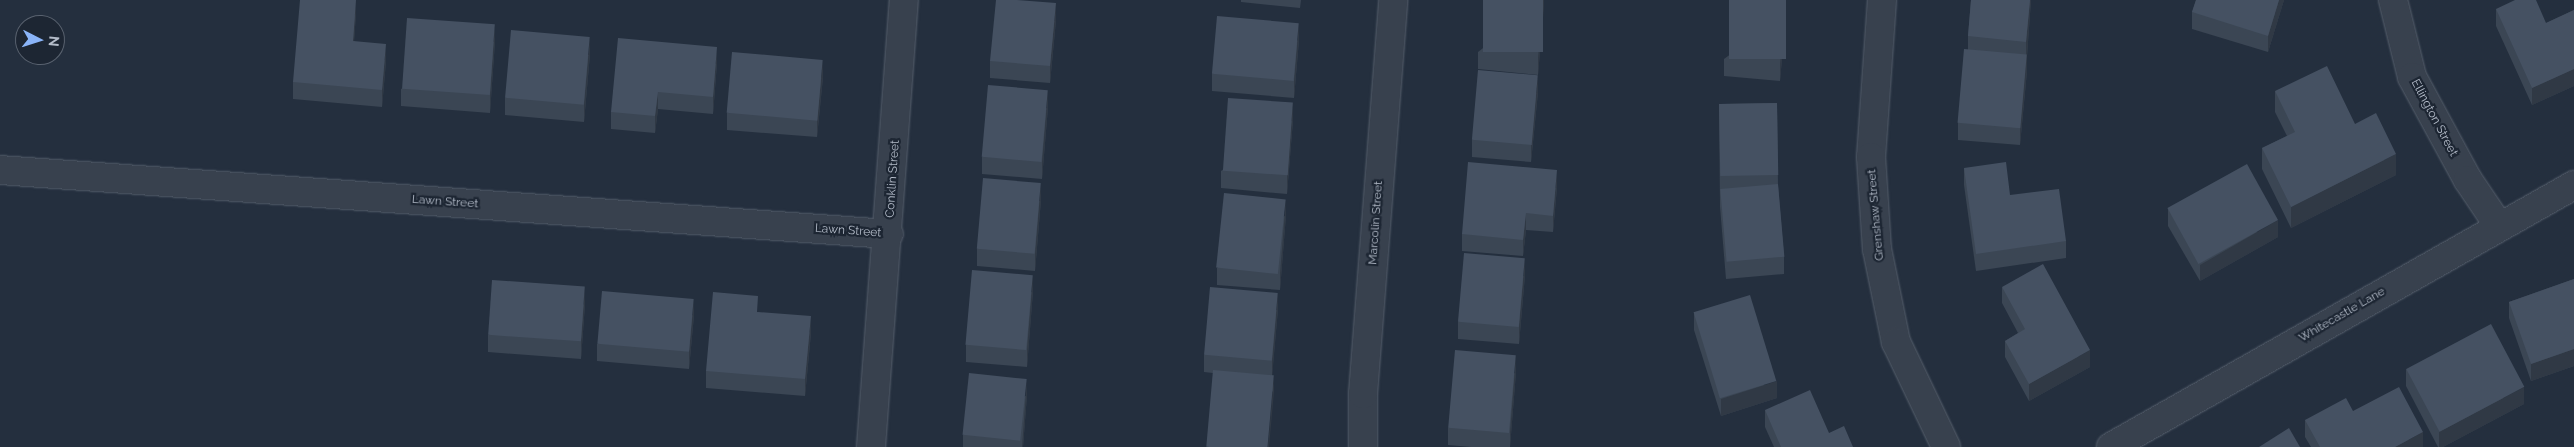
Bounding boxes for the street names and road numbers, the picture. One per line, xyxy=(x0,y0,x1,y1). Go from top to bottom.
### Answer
street label: Ellington Street xyxy=(2408,77,2460,159)
street label: Conklin Street xyxy=(883,140,903,218)
street label: Grenshaw Street xyxy=(1865,169,1887,261)
street label: Marcolin Street xyxy=(1366,181,1386,265)
street label: Lawn Street xyxy=(411,193,479,211)
street label: Lawn Street xyxy=(814,222,882,240)
street label: Whitecastle Lane xyxy=(2296,285,2388,345)

